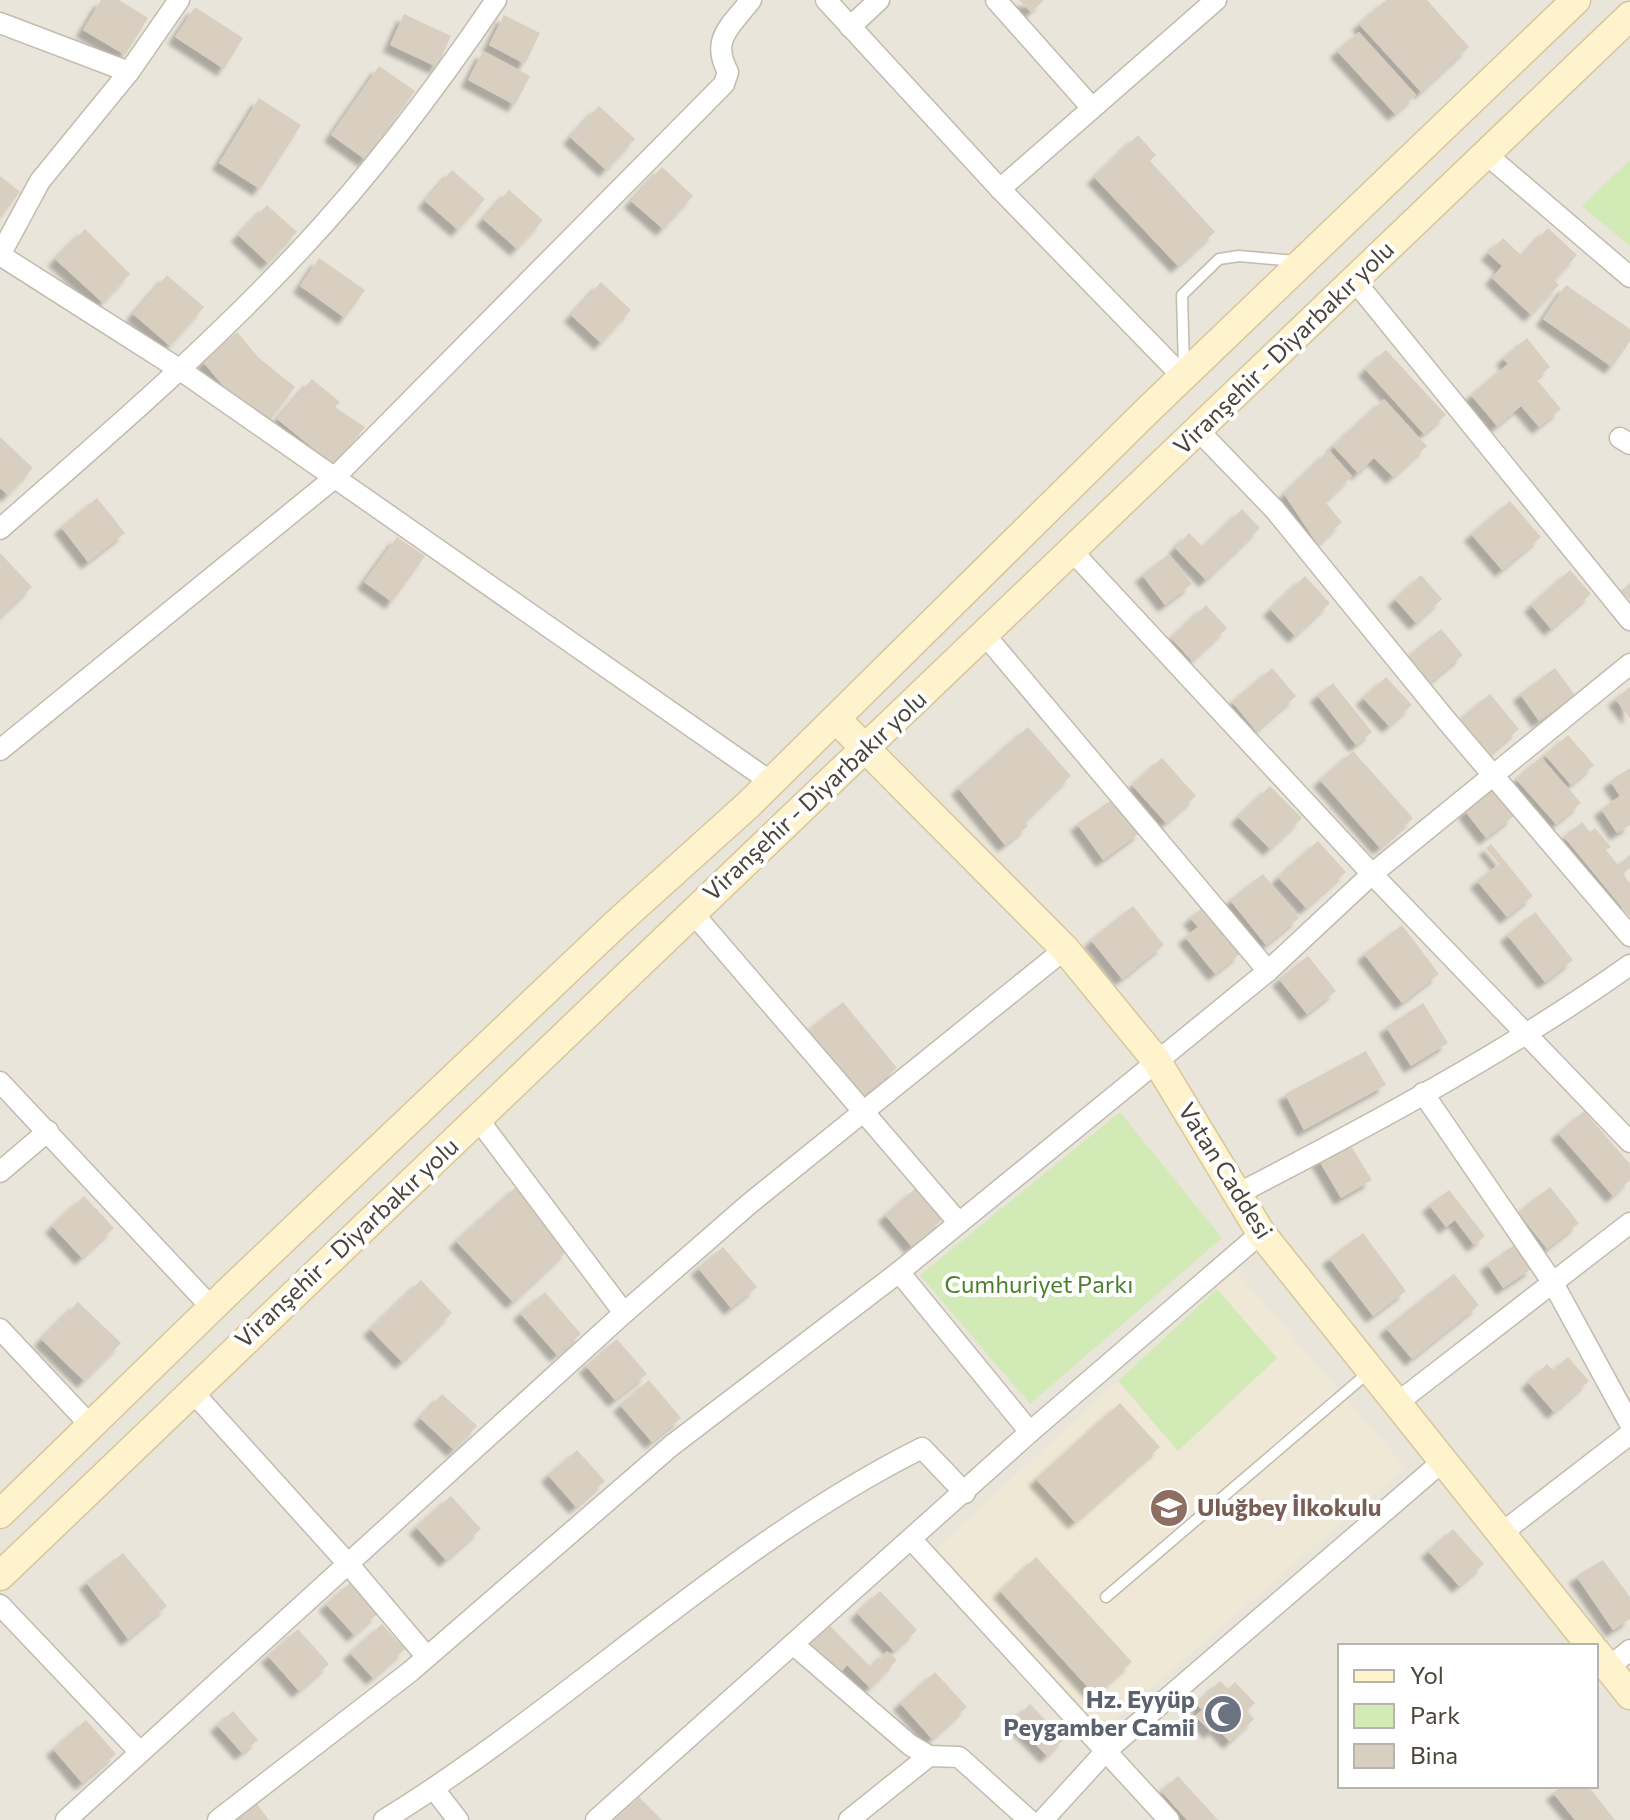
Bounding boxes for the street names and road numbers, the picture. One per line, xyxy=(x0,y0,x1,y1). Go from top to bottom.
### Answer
street label: Viranşehir - Diyarbakır yolu xyxy=(1167,234,1399,460)
street label: Viranşehir - Diyarbakır yolu xyxy=(696,684,932,906)
street label: Vatan Caddesi xyxy=(1173,1097,1280,1244)
street label: Viranşehir - Diyarbakır yolu xyxy=(228,1131,464,1353)

